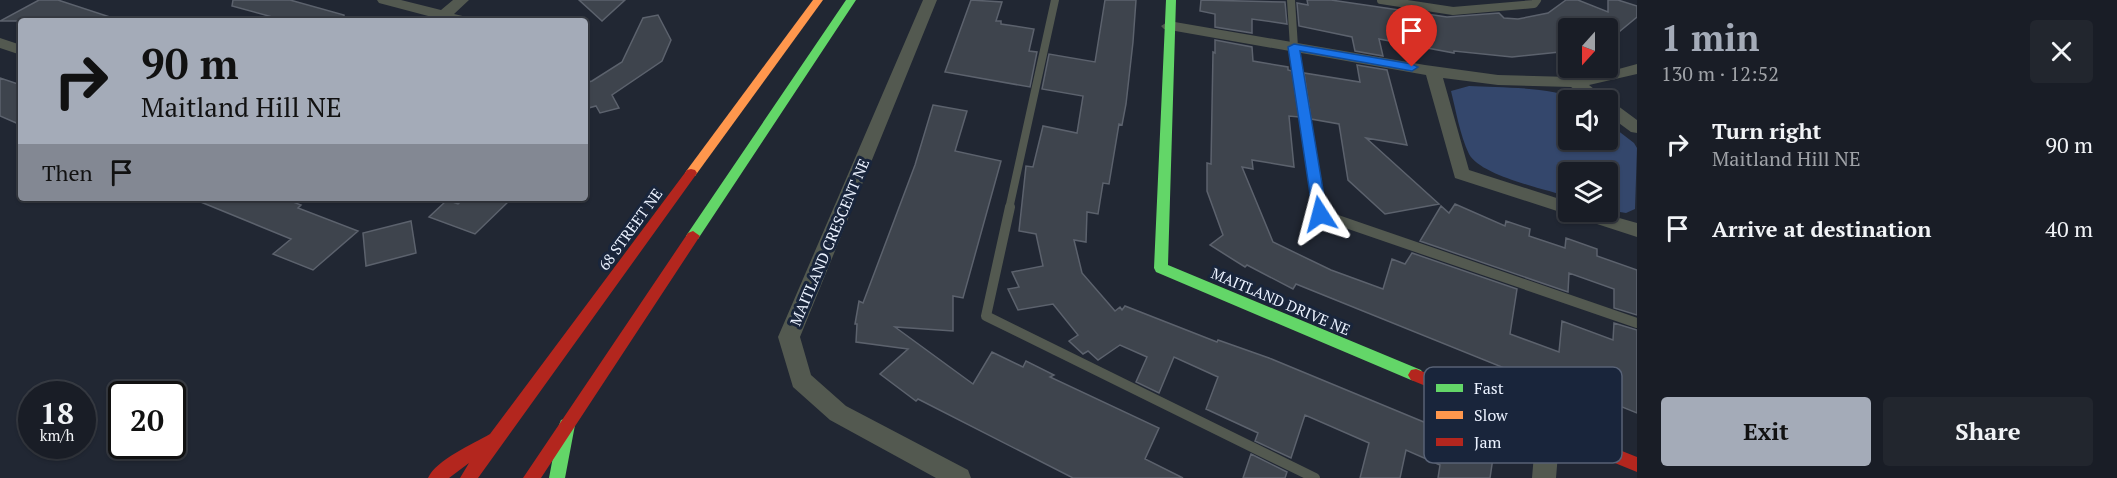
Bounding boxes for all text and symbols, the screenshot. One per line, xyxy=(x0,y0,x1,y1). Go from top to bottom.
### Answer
pin xyxy=(1386,5,1437,67)
icon: arrive xyxy=(1395,14,1428,47)
text: 1 min xyxy=(1661,14,1759,61)
north arrow xyxy=(1558,18,1618,78)
map controls xyxy=(1558,18,1618,222)
button: close xyxy=(2030,20,2093,83)
text: 90 m xyxy=(141,35,239,91)
icon: right xyxy=(42,42,120,120)
text: 130 m · 12:52 xyxy=(1661,60,1779,87)
text: Maitland Hill NE xyxy=(141,89,342,125)
button: sound xyxy=(1558,90,1618,150)
text: Turn right xyxy=(1712,116,1821,145)
icon: right xyxy=(1661,128,1694,161)
text: 90 m xyxy=(2045,130,2093,159)
text: Maitland Hill NE xyxy=(1712,145,1861,172)
street label: MAITLAND CRESCENT NE xyxy=(785,155,873,329)
icon: arrive xyxy=(105,156,138,189)
text: Then xyxy=(42,158,93,187)
button: layers xyxy=(1558,162,1618,222)
position arrow xyxy=(1288,182,1352,246)
street label: 68 STREET NE xyxy=(594,184,666,274)
icon: arrive xyxy=(1661,212,1694,245)
text: Arrive at destination xyxy=(1712,214,1931,243)
text: 40 m xyxy=(2045,214,2093,243)
street label: MAITLAND DRIVE NE xyxy=(1208,263,1354,339)
legend xyxy=(1424,367,1622,463)
text: Fast xyxy=(1474,377,1504,399)
speed limit sign: 20 xyxy=(108,381,186,459)
text: 18 xyxy=(40,393,74,433)
button: Exit xyxy=(1661,397,1871,466)
button: Share xyxy=(1883,397,2093,466)
text: Slow xyxy=(1474,404,1508,426)
text: km/h xyxy=(40,425,74,445)
text: Jam xyxy=(1474,431,1502,453)

